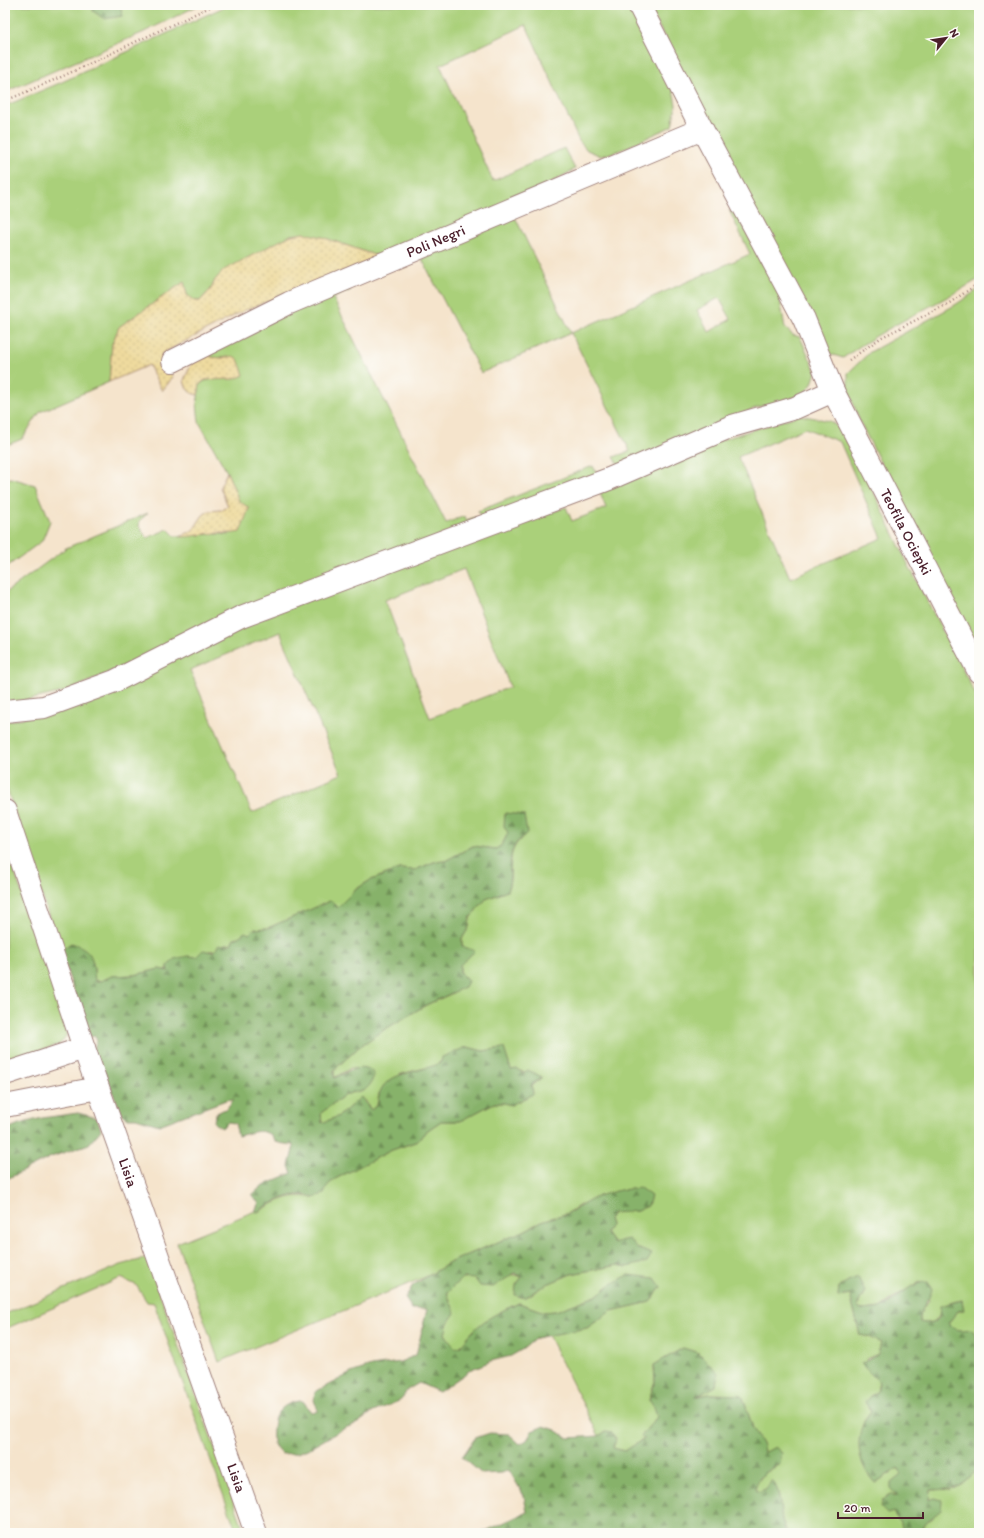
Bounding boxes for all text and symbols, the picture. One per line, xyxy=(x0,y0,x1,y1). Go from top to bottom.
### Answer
north arrow xyxy=(926,18,966,58)
text: N xyxy=(947,27,962,40)
street label: Poli Negri xyxy=(404,221,468,261)
street label: Teofila Ociepki xyxy=(876,486,936,578)
street label: Lisia xyxy=(115,1156,142,1190)
street label: Lisia xyxy=(223,1461,250,1495)
scale bar xyxy=(838,1494,923,1520)
text: 20 m xyxy=(844,1501,871,1515)

